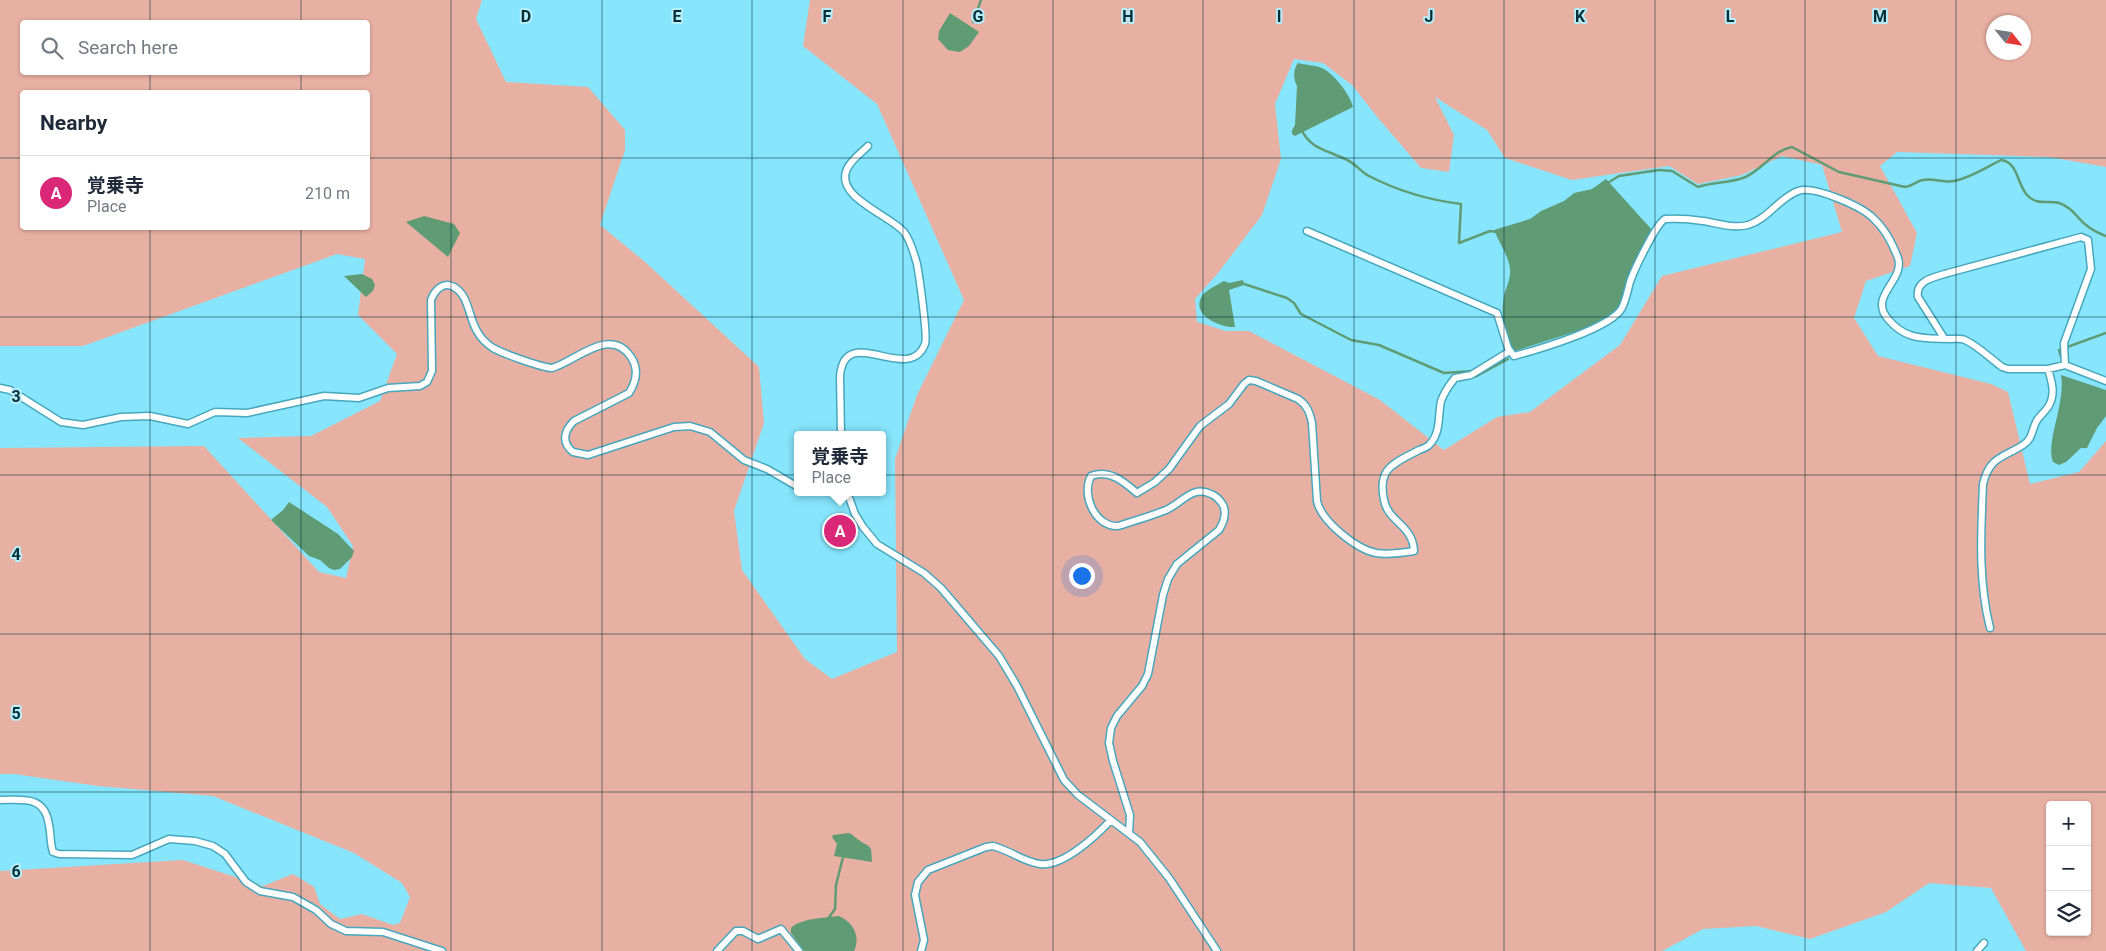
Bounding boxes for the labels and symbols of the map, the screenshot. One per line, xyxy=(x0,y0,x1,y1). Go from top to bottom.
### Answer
text: D xyxy=(521,7,531,26)
text: E xyxy=(673,7,682,26)
text: F xyxy=(823,7,832,26)
text: G xyxy=(973,7,984,26)
text: H xyxy=(1122,7,1134,26)
text: I xyxy=(1277,7,1281,26)
text: J xyxy=(1425,7,1433,26)
text: K xyxy=(1575,7,1586,26)
text: L xyxy=(1726,7,1735,26)
text: M xyxy=(1873,7,1887,26)
north arrow xyxy=(1986,15,2031,60)
text: 3 xyxy=(11,387,21,406)
pin: A xyxy=(824,512,856,550)
text: 4 xyxy=(11,545,21,564)
your location xyxy=(1069,563,1095,589)
text: 5 xyxy=(11,704,21,723)
text: 6 xyxy=(11,862,21,881)

